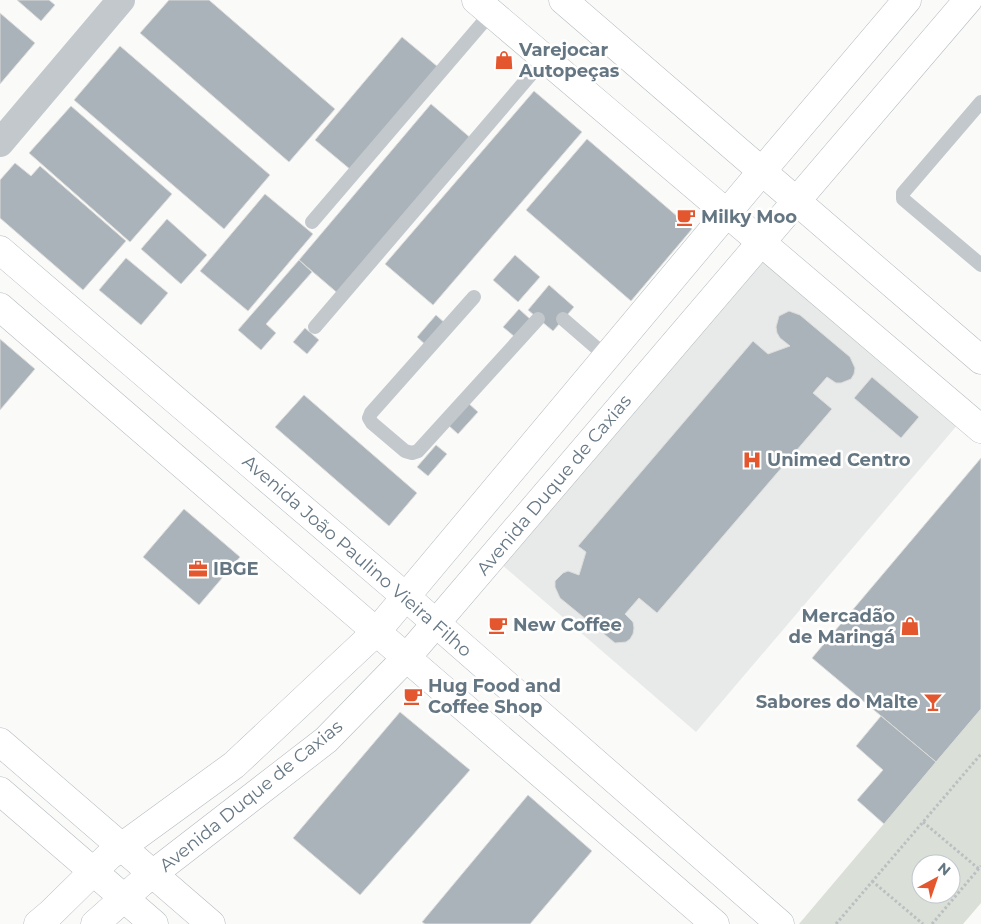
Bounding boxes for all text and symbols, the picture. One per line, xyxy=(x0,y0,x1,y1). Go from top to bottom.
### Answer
place label: Varejocar Autopeças xyxy=(518,39,620,82)
shop icon: Varejocar Autopeças xyxy=(493,49,515,71)
cafe icon: Milky Moo xyxy=(675,206,697,228)
place label: Milky Moo xyxy=(701,206,797,228)
street label: Avenida Duque de Caxias xyxy=(472,390,636,580)
hospital icon: Unimed Centro xyxy=(741,449,763,471)
place label: Unimed Centro xyxy=(767,449,911,471)
street label: Avenida João Paulino Vieira Filho xyxy=(238,450,476,662)
office icon: IBGE xyxy=(187,558,209,580)
place label: IBGE xyxy=(213,558,259,580)
place label: Mercadão de Maringá xyxy=(788,605,895,648)
cafe icon: New Coffee xyxy=(487,614,509,636)
place label: New Coffee xyxy=(513,614,622,636)
shop icon: Mercadão de Maringá xyxy=(899,615,921,637)
place label: Hug Food and Coffee Shop xyxy=(428,675,561,718)
cafe icon: Hug Food and Coffee Shop xyxy=(402,685,424,707)
place label: Sabores do Malte xyxy=(756,691,918,713)
bar icon: Sabores do Malte xyxy=(922,691,944,713)
street label: Avenida Duque de Caxias xyxy=(155,715,347,877)
north arrow xyxy=(911,854,961,904)
text: N xyxy=(934,859,954,880)

